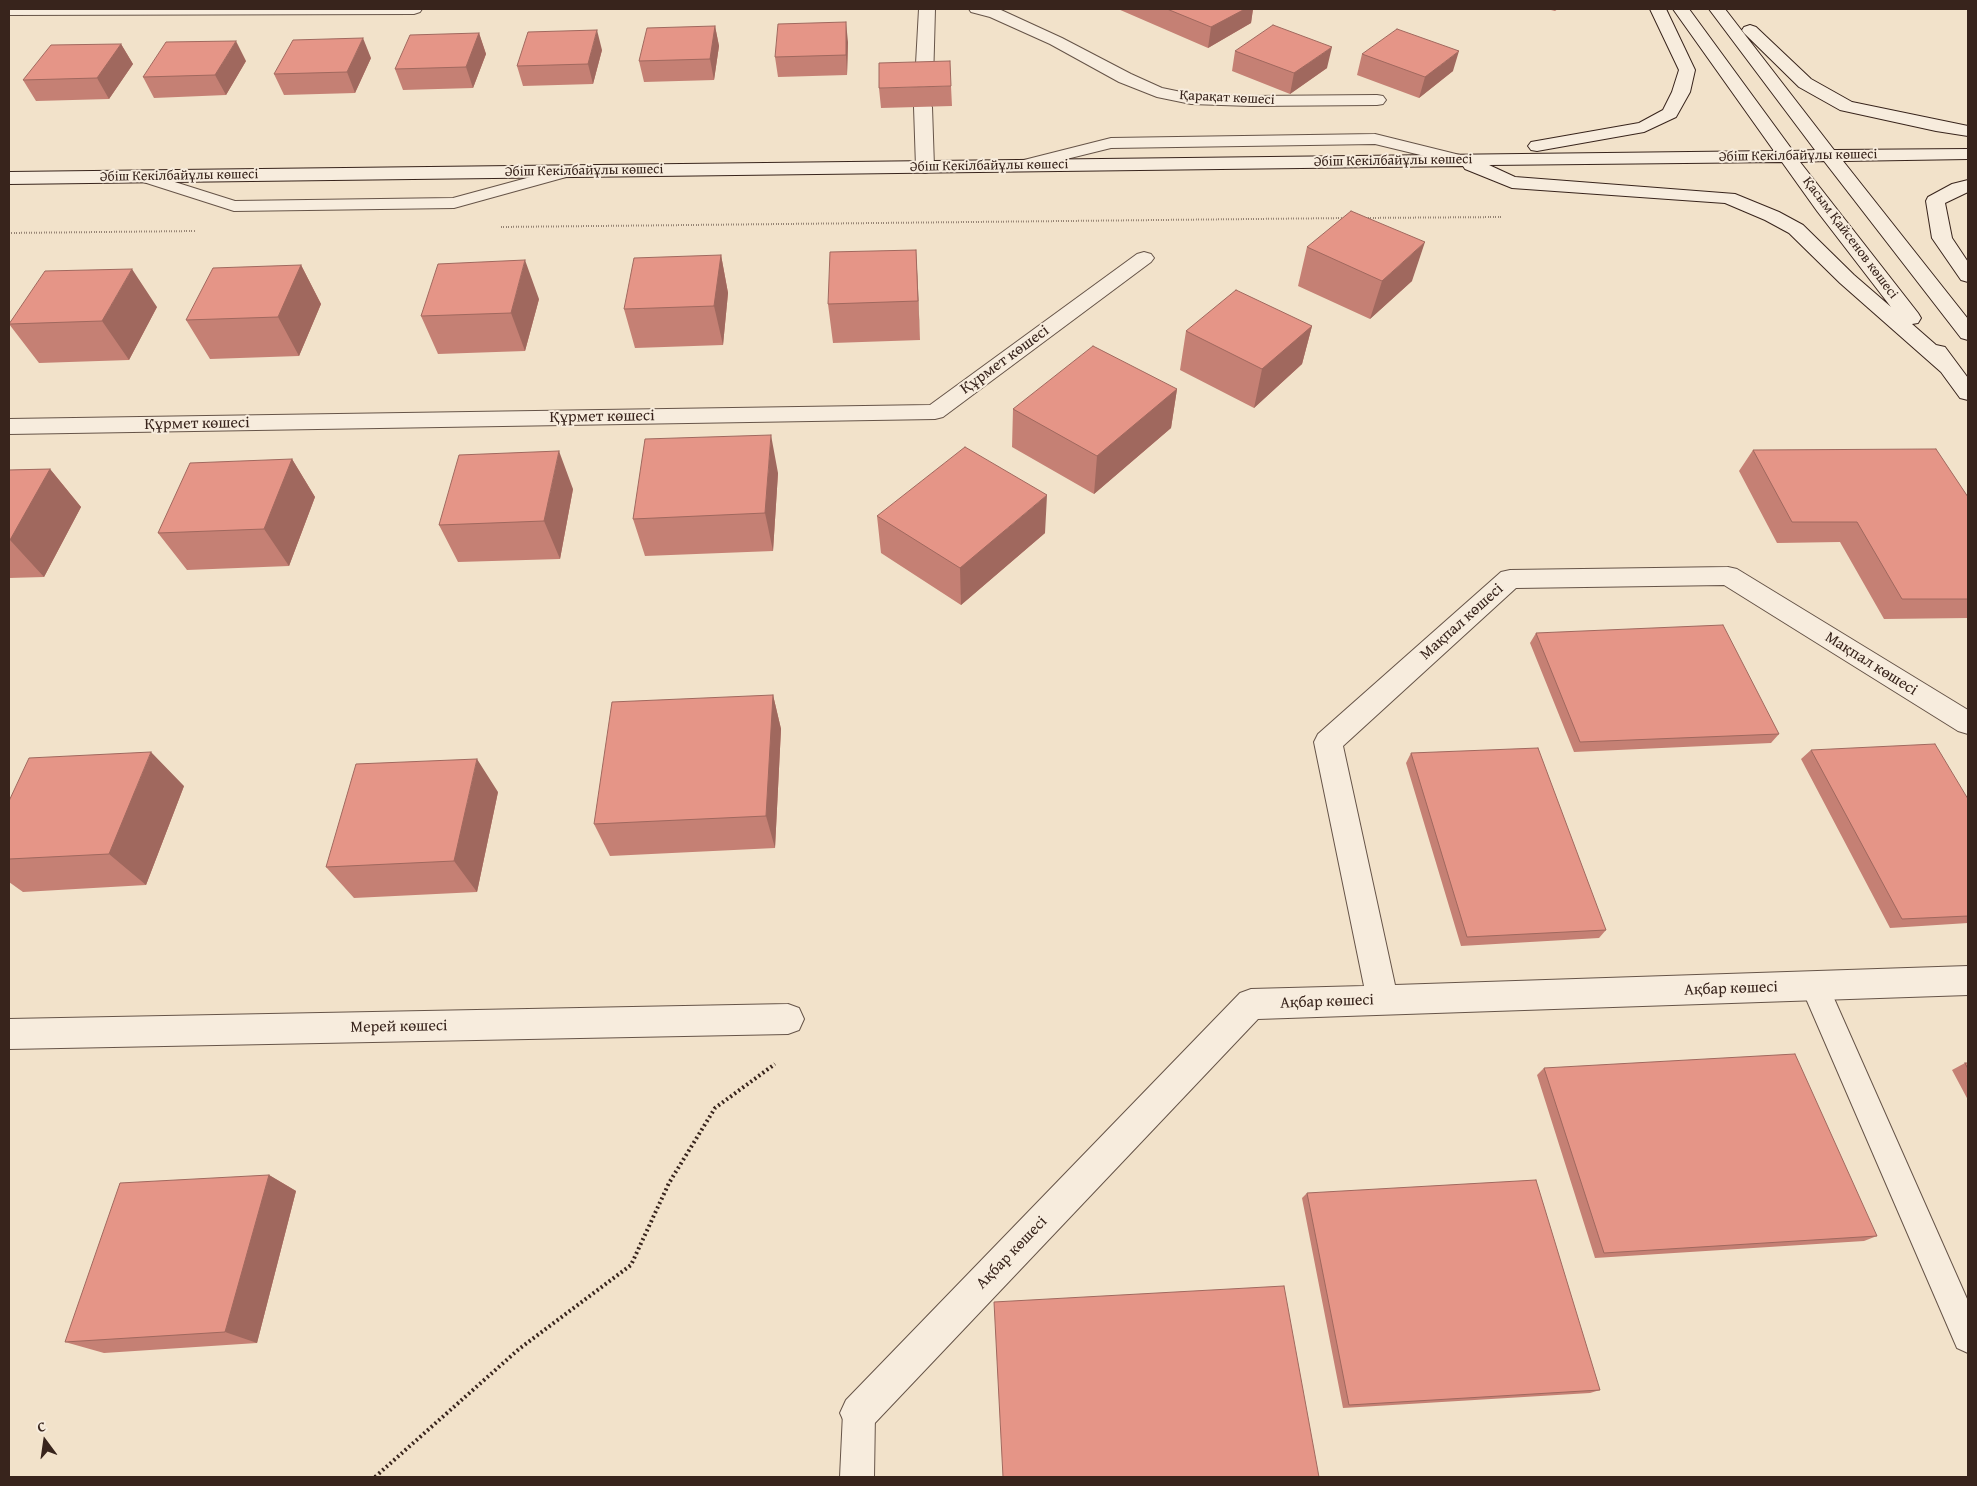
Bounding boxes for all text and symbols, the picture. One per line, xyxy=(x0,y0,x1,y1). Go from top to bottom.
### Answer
street label: Қарақат көшесі xyxy=(1179,87,1275,109)
street label: Әбіш Кекілбайұлы көшесі xyxy=(1719,146,1877,166)
street label: Әбіш Кекілбайұлы көшесі xyxy=(1314,151,1472,171)
street label: Әбіш Кекілбайұлы көшесі xyxy=(910,156,1068,176)
street label: Әбіш Кекілбайұлы көшесі xyxy=(505,161,663,181)
street label: Әбіш Кекілбайұлы көшесі xyxy=(100,166,258,186)
street label: Қасым Қайсенов көшесі xyxy=(1799,174,1901,302)
street label: Құрмет көшесі xyxy=(957,321,1053,399)
street label: Құрмет көшесі xyxy=(549,406,655,428)
street label: Құрмет көшесі xyxy=(144,413,250,435)
street label: Мақпал көшесі xyxy=(1416,580,1508,664)
street label: Мақпал көшесі xyxy=(1821,628,1921,700)
street label: Ақбар көшесі xyxy=(1684,978,1778,1000)
street label: Ақбар көшесі xyxy=(1280,991,1374,1013)
street label: Мерей көшесі xyxy=(350,1017,448,1037)
street label: Ақбар көшесі xyxy=(972,1213,1052,1293)
north arrow xyxy=(20,1416,70,1466)
text: С xyxy=(35,1416,48,1437)

